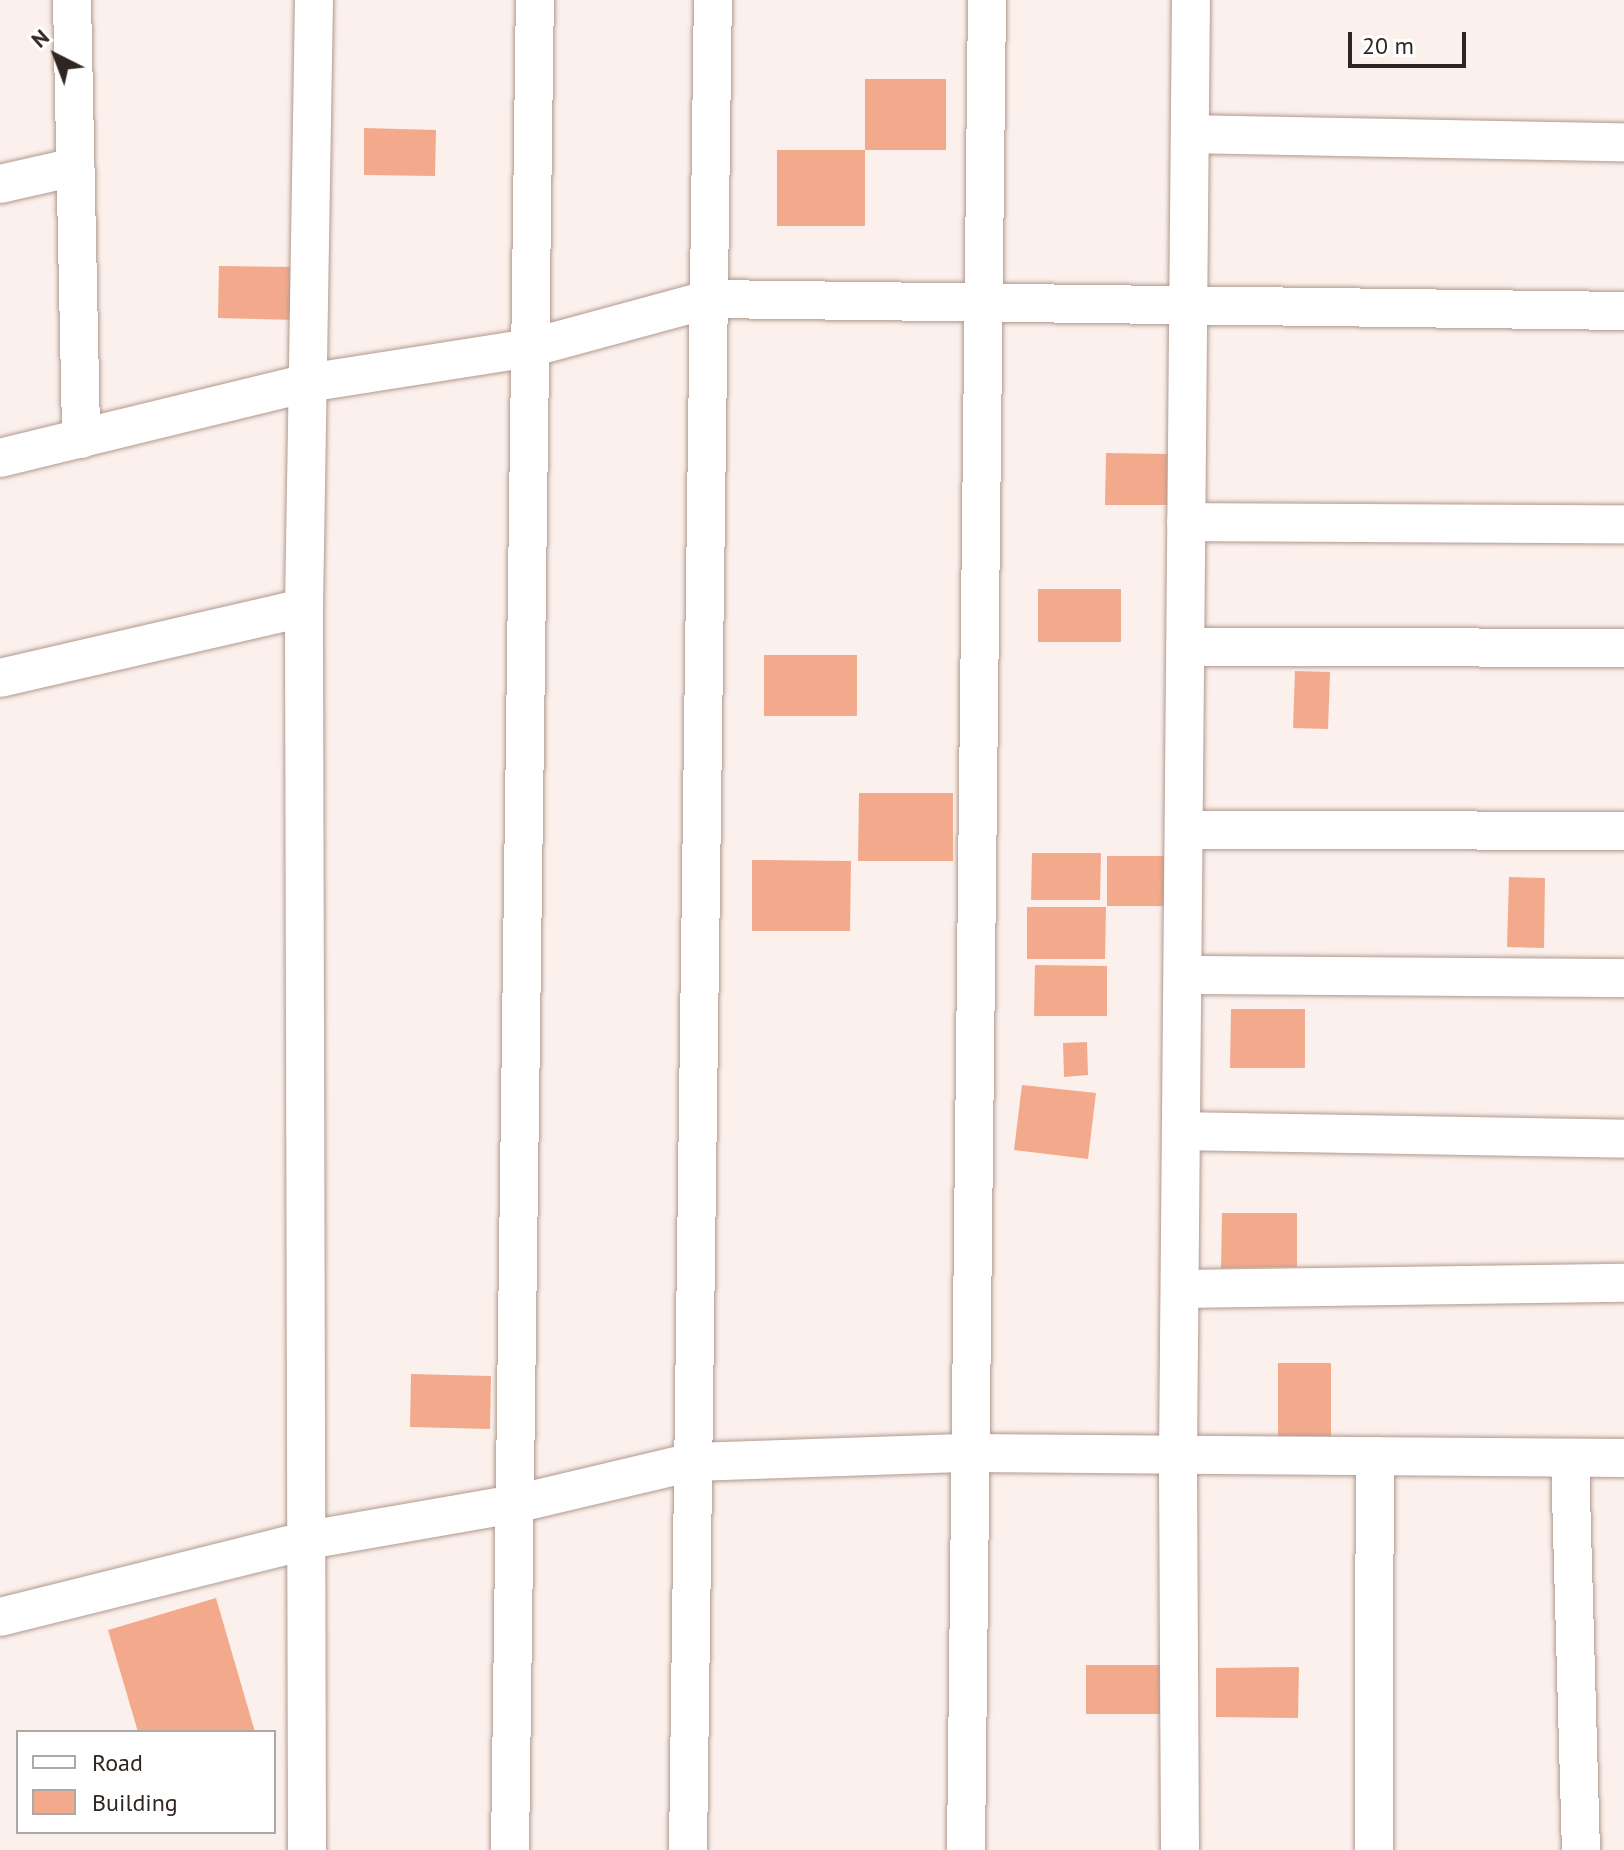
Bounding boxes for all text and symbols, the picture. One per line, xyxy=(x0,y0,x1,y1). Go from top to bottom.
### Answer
north arrow xyxy=(16,16,96,96)
scale bar xyxy=(1352,16,1470,66)
text: N xyxy=(25,23,55,53)
text: 20 m xyxy=(1362,30,1414,61)
legend xyxy=(16,1730,276,1834)
text: Road xyxy=(92,1747,143,1778)
text: Building xyxy=(92,1787,178,1818)

